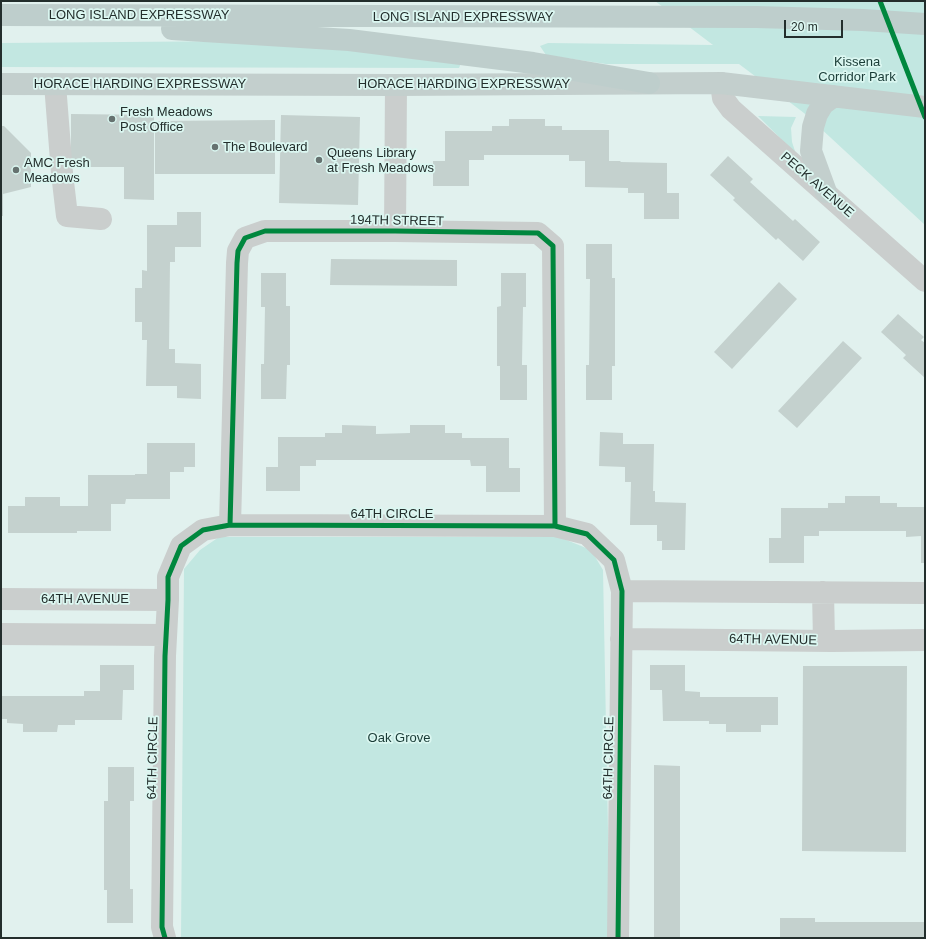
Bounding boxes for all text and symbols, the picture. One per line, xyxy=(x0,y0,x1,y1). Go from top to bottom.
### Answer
street label: LONG ISLAND EXPRESSWAY xyxy=(49,7,229,23)
street label: LONG ISLAND EXPRESSWAY xyxy=(373,9,553,25)
scale bar xyxy=(786,12,845,38)
text: 20 m xyxy=(791,20,818,34)
park label: Kissena Corridor Park xyxy=(818,54,896,85)
street label: HORACE HARDING EXPRESSWAY xyxy=(34,76,246,92)
street label: HORACE HARDING EXPRESSWAY xyxy=(358,76,570,92)
place label: Fresh Meadows Post Office xyxy=(120,104,212,135)
marker: Fresh Meadows Post Office xyxy=(107,114,117,124)
place label: The Boulevard xyxy=(223,139,308,155)
marker: The Boulevard xyxy=(210,142,220,152)
place label: Queens Library at Fresh Meadows xyxy=(327,145,434,176)
street label: PECK AVENUE xyxy=(777,149,857,221)
place label: AMC Fresh Meadows xyxy=(24,155,90,186)
marker: Queens Library at Fresh Meadows xyxy=(314,155,324,165)
marker: AMC Fresh Meadows xyxy=(11,165,21,175)
street label: 194TH STREET xyxy=(350,212,444,230)
street label: 64TH CIRCLE xyxy=(350,506,434,522)
street label: 64TH AVENUE xyxy=(41,591,129,607)
street label: 64TH AVENUE xyxy=(729,631,817,649)
street label: 64TH CIRCLE xyxy=(144,716,162,800)
street label: 64TH CIRCLE xyxy=(600,716,618,800)
park label: Oak Grove xyxy=(368,730,430,746)

